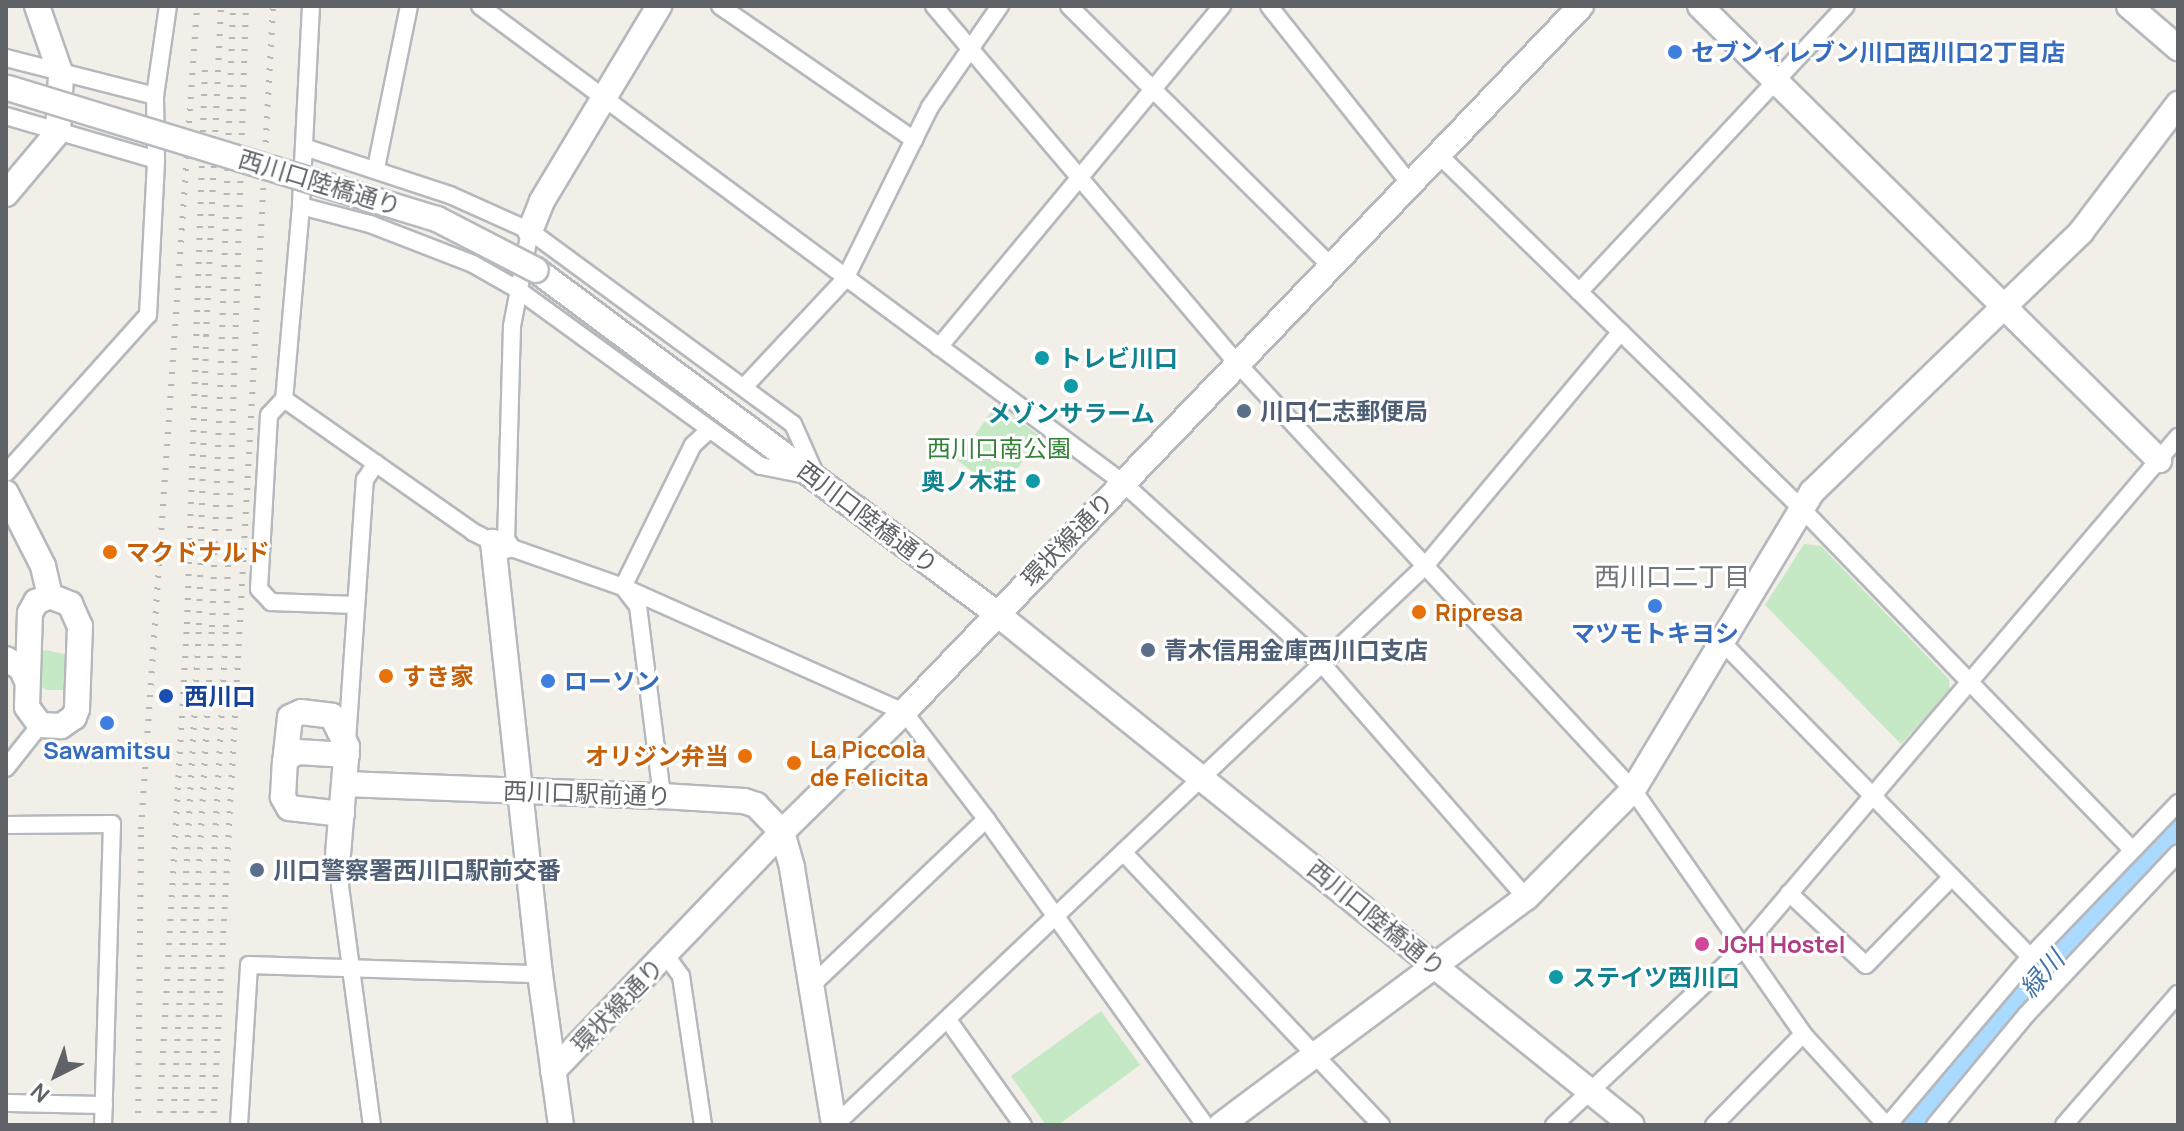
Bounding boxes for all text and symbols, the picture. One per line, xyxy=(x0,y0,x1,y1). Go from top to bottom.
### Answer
place label: セブンイレブン川口西川口2丁目店 xyxy=(1691,38,2065,66)
marker: セブンイレブン川口西川口2丁目店 xyxy=(1666,43,1684,61)
street label: 西川口陸橋通り xyxy=(235,144,405,220)
place label: トレビ川口 xyxy=(1058,344,1178,372)
marker: トレビ川口 xyxy=(1033,349,1051,367)
marker: メゾンサラーム xyxy=(1062,377,1080,395)
place label: 川口仁志郵便局 xyxy=(1260,397,1428,425)
place label: メゾンサラーム xyxy=(987,399,1155,427)
marker: 川口仁志郵便局 xyxy=(1235,402,1253,420)
park label: 西川口南公園 xyxy=(927,434,1071,462)
street label: 西川口陸橋通り xyxy=(792,455,944,579)
place label: 奥ノ木荘 xyxy=(921,467,1017,495)
marker: 奥ノ木荘 xyxy=(1024,472,1042,490)
street label: 環状線通り xyxy=(1015,486,1119,592)
place label: マクドナルド xyxy=(126,538,270,566)
marker: マクドナルド xyxy=(101,543,119,561)
district label: 西川口二丁目 xyxy=(1594,561,1750,593)
marker: マツモトキヨシ xyxy=(1646,597,1664,615)
place label: Ripresa xyxy=(1435,598,1523,626)
marker: Ripresa xyxy=(1410,603,1428,621)
place label: マツモトキヨシ xyxy=(1571,619,1739,647)
place label: 青木信用金庫西川口支店 xyxy=(1164,636,1428,664)
marker: 青木信用金庫西川口支店 xyxy=(1139,641,1157,659)
place label: すき家 xyxy=(402,662,474,690)
marker: すき家 xyxy=(377,667,395,685)
place label: ローソン xyxy=(564,667,660,695)
marker: ローソン xyxy=(539,672,557,690)
place label: 西川口 xyxy=(184,682,256,710)
marker: 西川口 xyxy=(155,685,177,707)
marker: Sawamitsu xyxy=(98,714,116,732)
place label: La Piccola de Felicita xyxy=(810,735,929,791)
place label: Sawamitsu xyxy=(43,736,171,764)
place label: オリジン弁当 xyxy=(585,742,729,770)
marker: オリジン弁当 xyxy=(736,747,754,765)
marker: La Piccola de Felicita xyxy=(785,754,803,772)
street label: 西川口駅前通り xyxy=(503,776,671,810)
street label: 西川口陸橋通り xyxy=(1303,854,1451,982)
place label: 川口警察署西川口駅前交番 xyxy=(273,856,561,884)
marker: 川口警察署西川口駅前交番 xyxy=(248,861,266,879)
place label: JGH Hostel xyxy=(1718,930,1845,958)
marker: JGH Hostel xyxy=(1693,935,1711,953)
water label: 緑川 xyxy=(2013,944,2071,1004)
street label: 環状線通り xyxy=(565,952,669,1058)
place label: ステイツ西川口 xyxy=(1572,963,1740,991)
marker: ステイツ西川口 xyxy=(1547,968,1565,986)
north arrow xyxy=(16,1035,96,1115)
text: N xyxy=(24,1076,56,1109)

